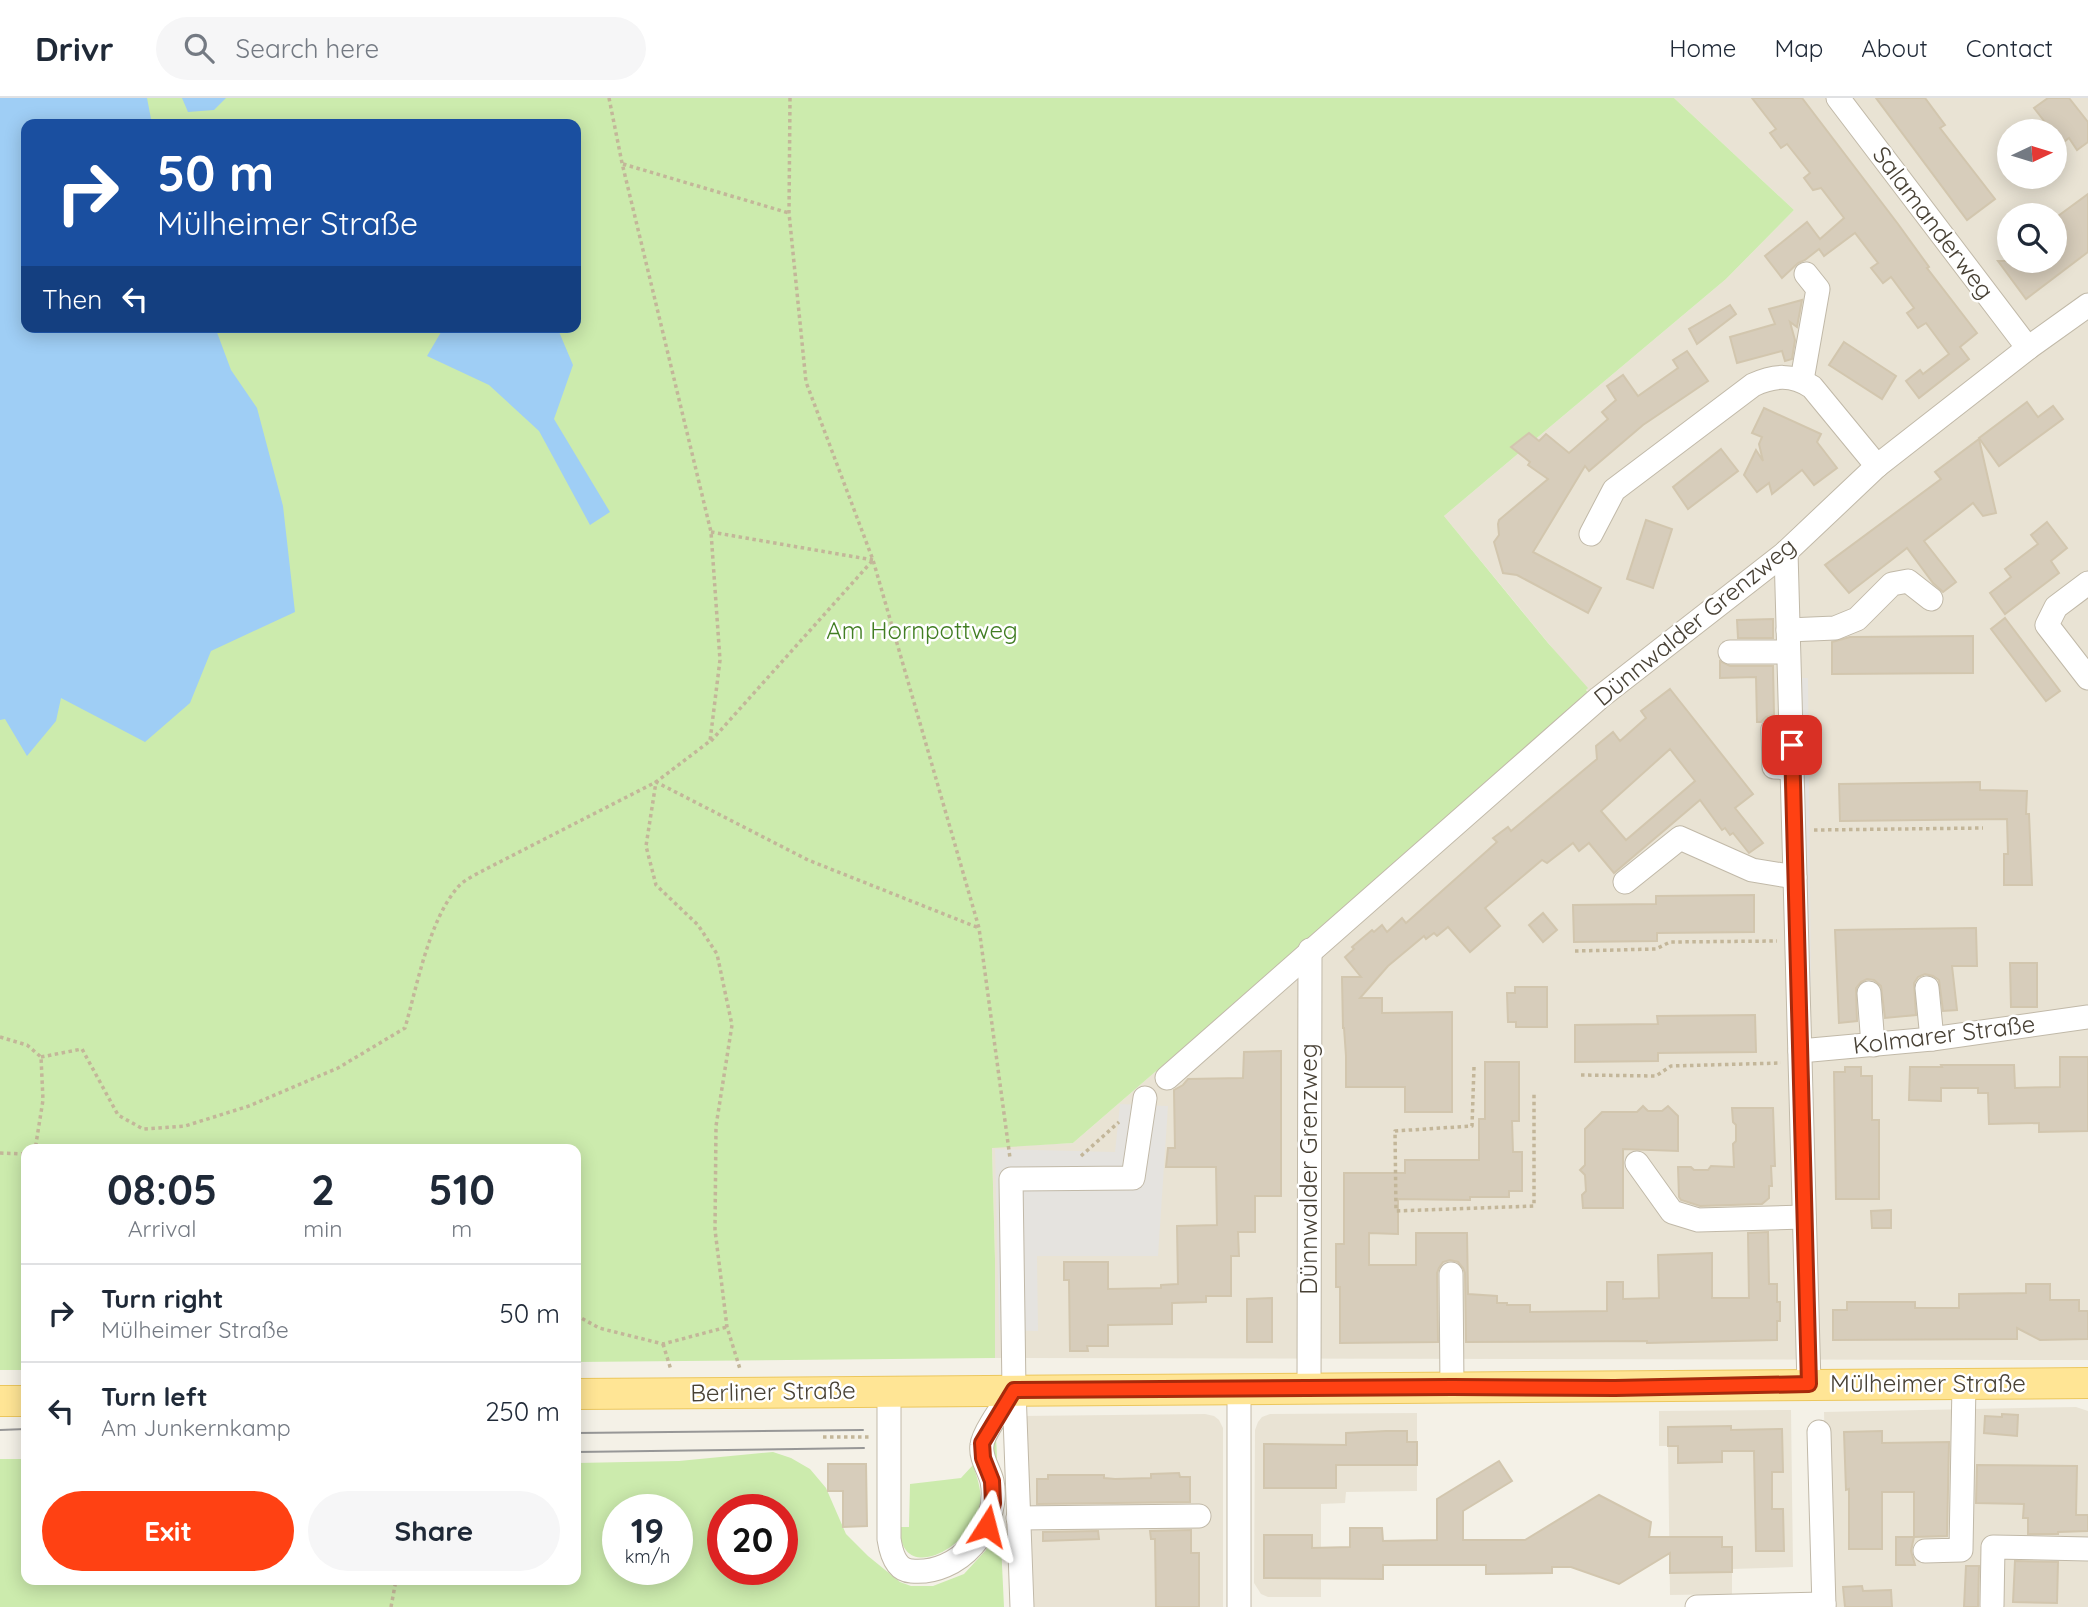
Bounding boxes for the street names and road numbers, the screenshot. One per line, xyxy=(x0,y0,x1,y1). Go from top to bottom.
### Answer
street label: Salamanderweg xyxy=(1867,140,2001,305)
street label: Dünnwalder Grenzweg xyxy=(1587,530,1801,712)
street label: Kolmarer Straße xyxy=(1851,1008,2037,1060)
street label: Dünnwalder Grenzweg xyxy=(1293,1043,1323,1295)
street label: Mülheimer Straße xyxy=(1830,1368,2026,1398)
street label: Berliner Straße xyxy=(690,1375,856,1407)

